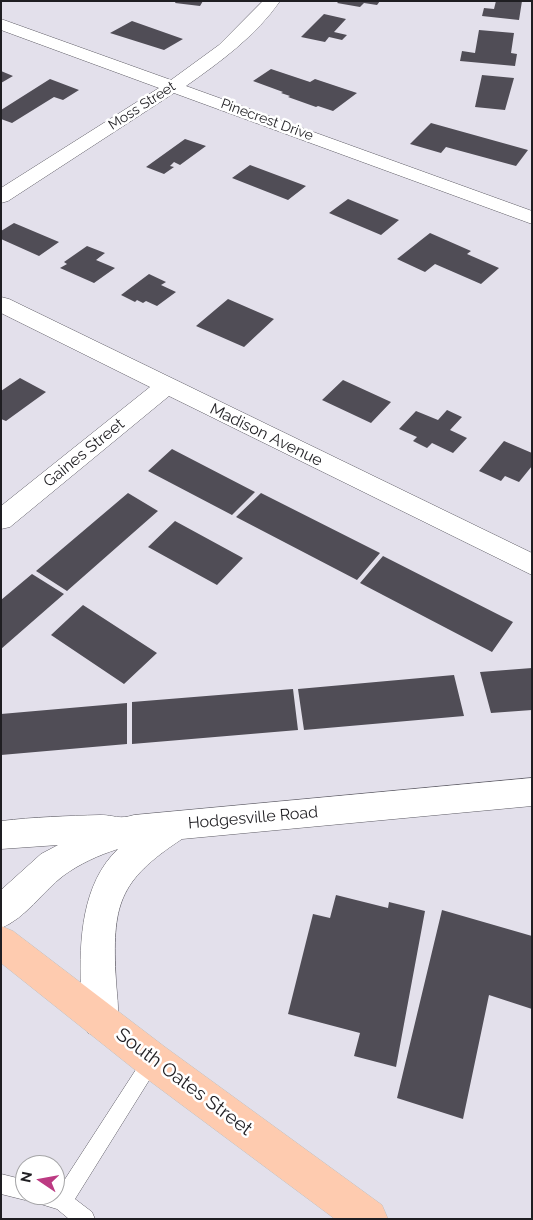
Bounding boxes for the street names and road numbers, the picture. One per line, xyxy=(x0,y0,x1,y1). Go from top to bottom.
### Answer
street label: Moss Street xyxy=(105,78,179,134)
street label: Pinecrest Drive xyxy=(218,95,316,145)
street label: Madison Avenue xyxy=(207,399,325,471)
street label: Gaines Street xyxy=(40,415,128,491)
street label: Hodgesville Road xyxy=(187,803,319,833)
street label: South Oates Street xyxy=(111,1023,257,1141)

